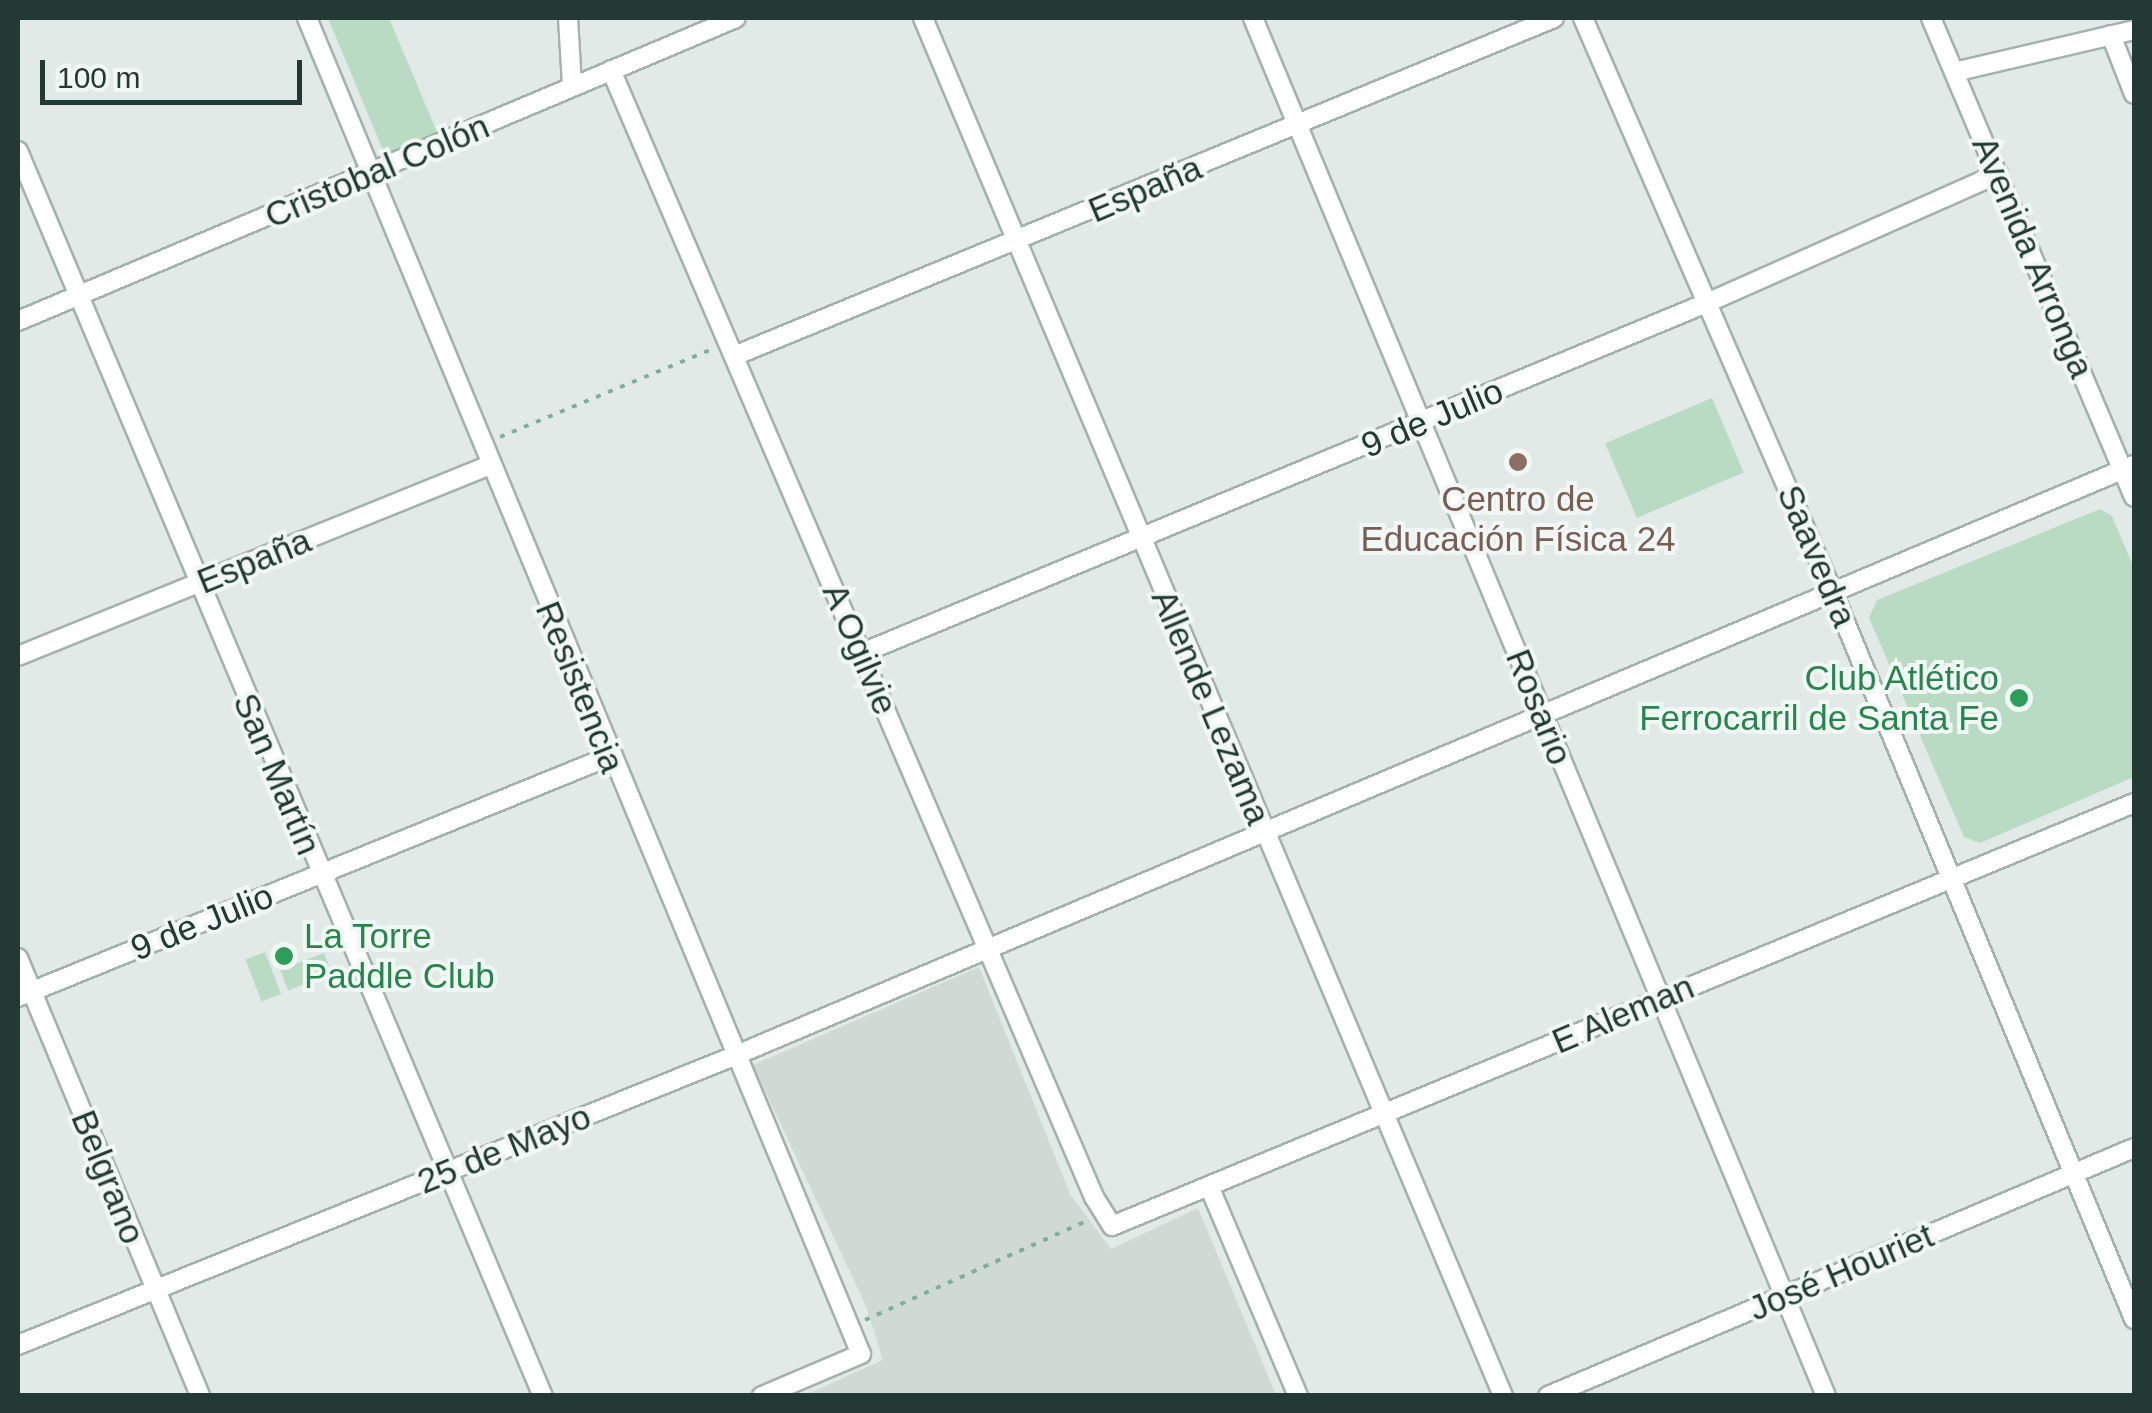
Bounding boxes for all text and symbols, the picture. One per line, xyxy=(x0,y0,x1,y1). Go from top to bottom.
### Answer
scale bar xyxy=(45,40,308,102)
text: 100 m xyxy=(57,61,140,94)
street label: Cristobal Colón xyxy=(259,105,495,237)
street label: Avenida Arronga xyxy=(1963,129,2103,385)
street label: España xyxy=(1082,146,1208,232)
street label: 9 de Julio xyxy=(1355,369,1509,467)
marker: Centro de Educación Física 24 xyxy=(1507,451,1529,473)
place label: Centro de Educación Física 24 xyxy=(1360,478,1676,560)
street label: Saavedra xyxy=(1768,479,1866,633)
street label: España xyxy=(191,519,317,603)
street label: A Ogilvie xyxy=(813,576,907,722)
street label: Allende Lezama xyxy=(1143,583,1279,831)
street label: Resistencia xyxy=(527,595,633,779)
street label: Rosario xyxy=(1497,643,1581,771)
place label: Club Atlético Ferrocarril de Santa Fe xyxy=(1639,657,1999,739)
street label: San Martín xyxy=(224,687,330,861)
marker: Club Atlético Ferrocarril de Santa Fe xyxy=(2008,687,2030,709)
street label: 9 de Julio xyxy=(125,874,279,970)
place label: La Torre Paddle Club xyxy=(304,915,495,997)
marker: La Torre Paddle Club xyxy=(273,945,295,967)
street label: E Aleman xyxy=(1545,965,1701,1063)
street label: 25 de Mayo xyxy=(411,1095,597,1203)
street label: Belgrano xyxy=(62,1104,154,1250)
street label: José Houriet xyxy=(1742,1214,1940,1330)

